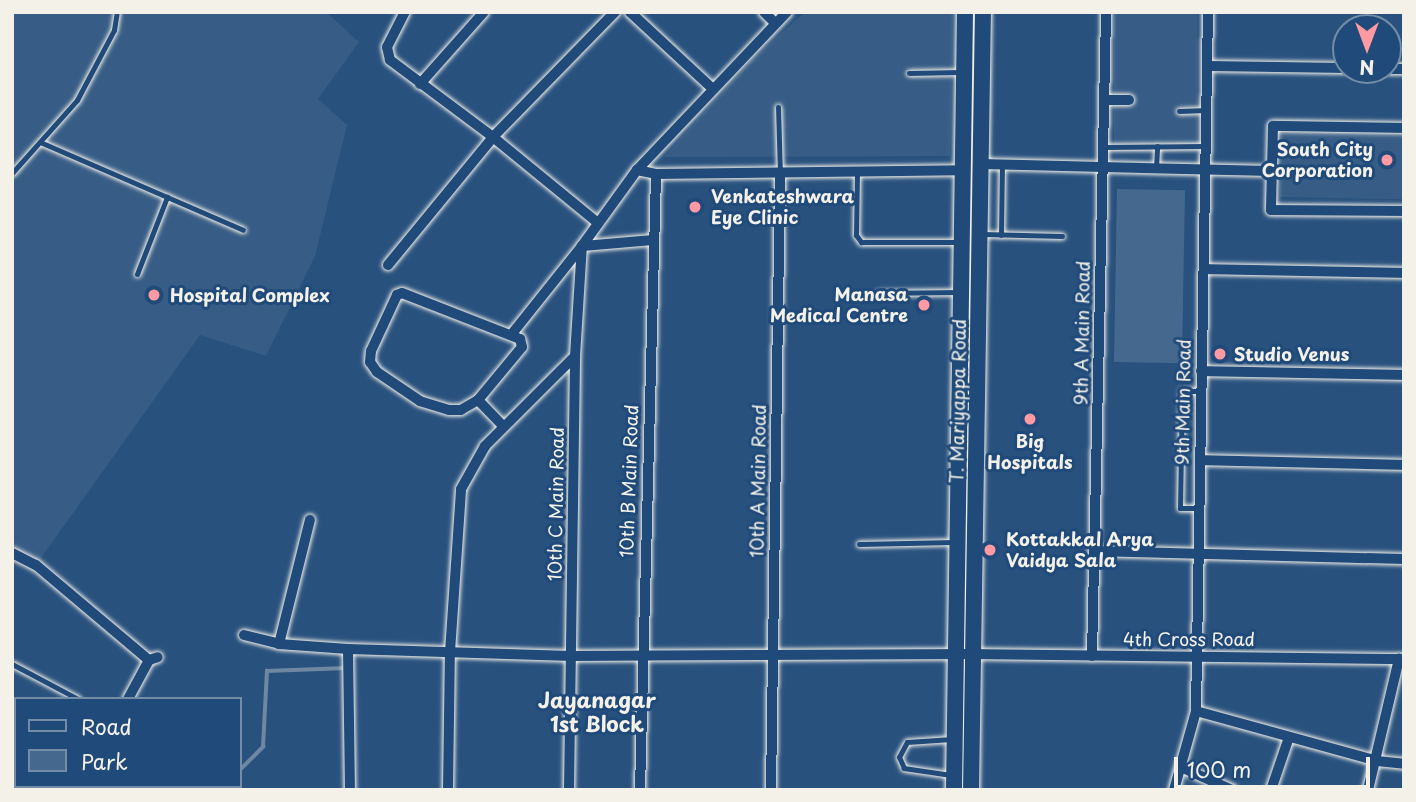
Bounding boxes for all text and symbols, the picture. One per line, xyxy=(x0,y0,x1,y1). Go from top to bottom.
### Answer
north arrow xyxy=(1332,14,1402,84)
text: N xyxy=(1359,54,1375,82)
place label: South City Corporation xyxy=(1262,139,1373,182)
marker: South City Corporation xyxy=(1379,152,1395,168)
place label: Venkateshwara Eye Clinic xyxy=(711,186,854,228)
marker: Venkateshwara Eye Clinic xyxy=(685,197,705,217)
street label: 9th A Main Road xyxy=(1070,259,1094,407)
place label: Hospital Complex xyxy=(170,284,330,306)
place label: Manasa Medical Centre xyxy=(770,284,908,326)
marker: Hospital Complex xyxy=(144,285,164,305)
marker: Manasa Medical Centre xyxy=(914,295,934,315)
street label: T. Mariyappa Road xyxy=(946,318,970,484)
street label: 9th Main Road xyxy=(1171,338,1195,466)
place label: Studio Venus xyxy=(1234,343,1350,365)
marker: Studio Venus xyxy=(1212,346,1228,362)
street label: 10th B Main Road xyxy=(616,403,642,559)
street label: 10th A Main Road xyxy=(746,403,770,559)
marker: Big Hospitals xyxy=(1020,409,1040,429)
street label: 10th C Main Road xyxy=(544,426,568,582)
place label: Big Hospitals xyxy=(987,431,1073,474)
place label: Kottakkal Arya Vaidya Sala xyxy=(1006,529,1154,572)
marker: Kottakkal Arya Vaidya Sala xyxy=(980,540,1000,560)
street label: 4th Cross Road xyxy=(1123,628,1255,650)
district label: Jayanagar 1st Block xyxy=(538,686,656,736)
legend xyxy=(14,697,242,788)
text: Road xyxy=(81,710,132,742)
scale bar xyxy=(1178,742,1374,786)
text: Park xyxy=(81,745,128,777)
text: 100 m xyxy=(1187,753,1251,785)

